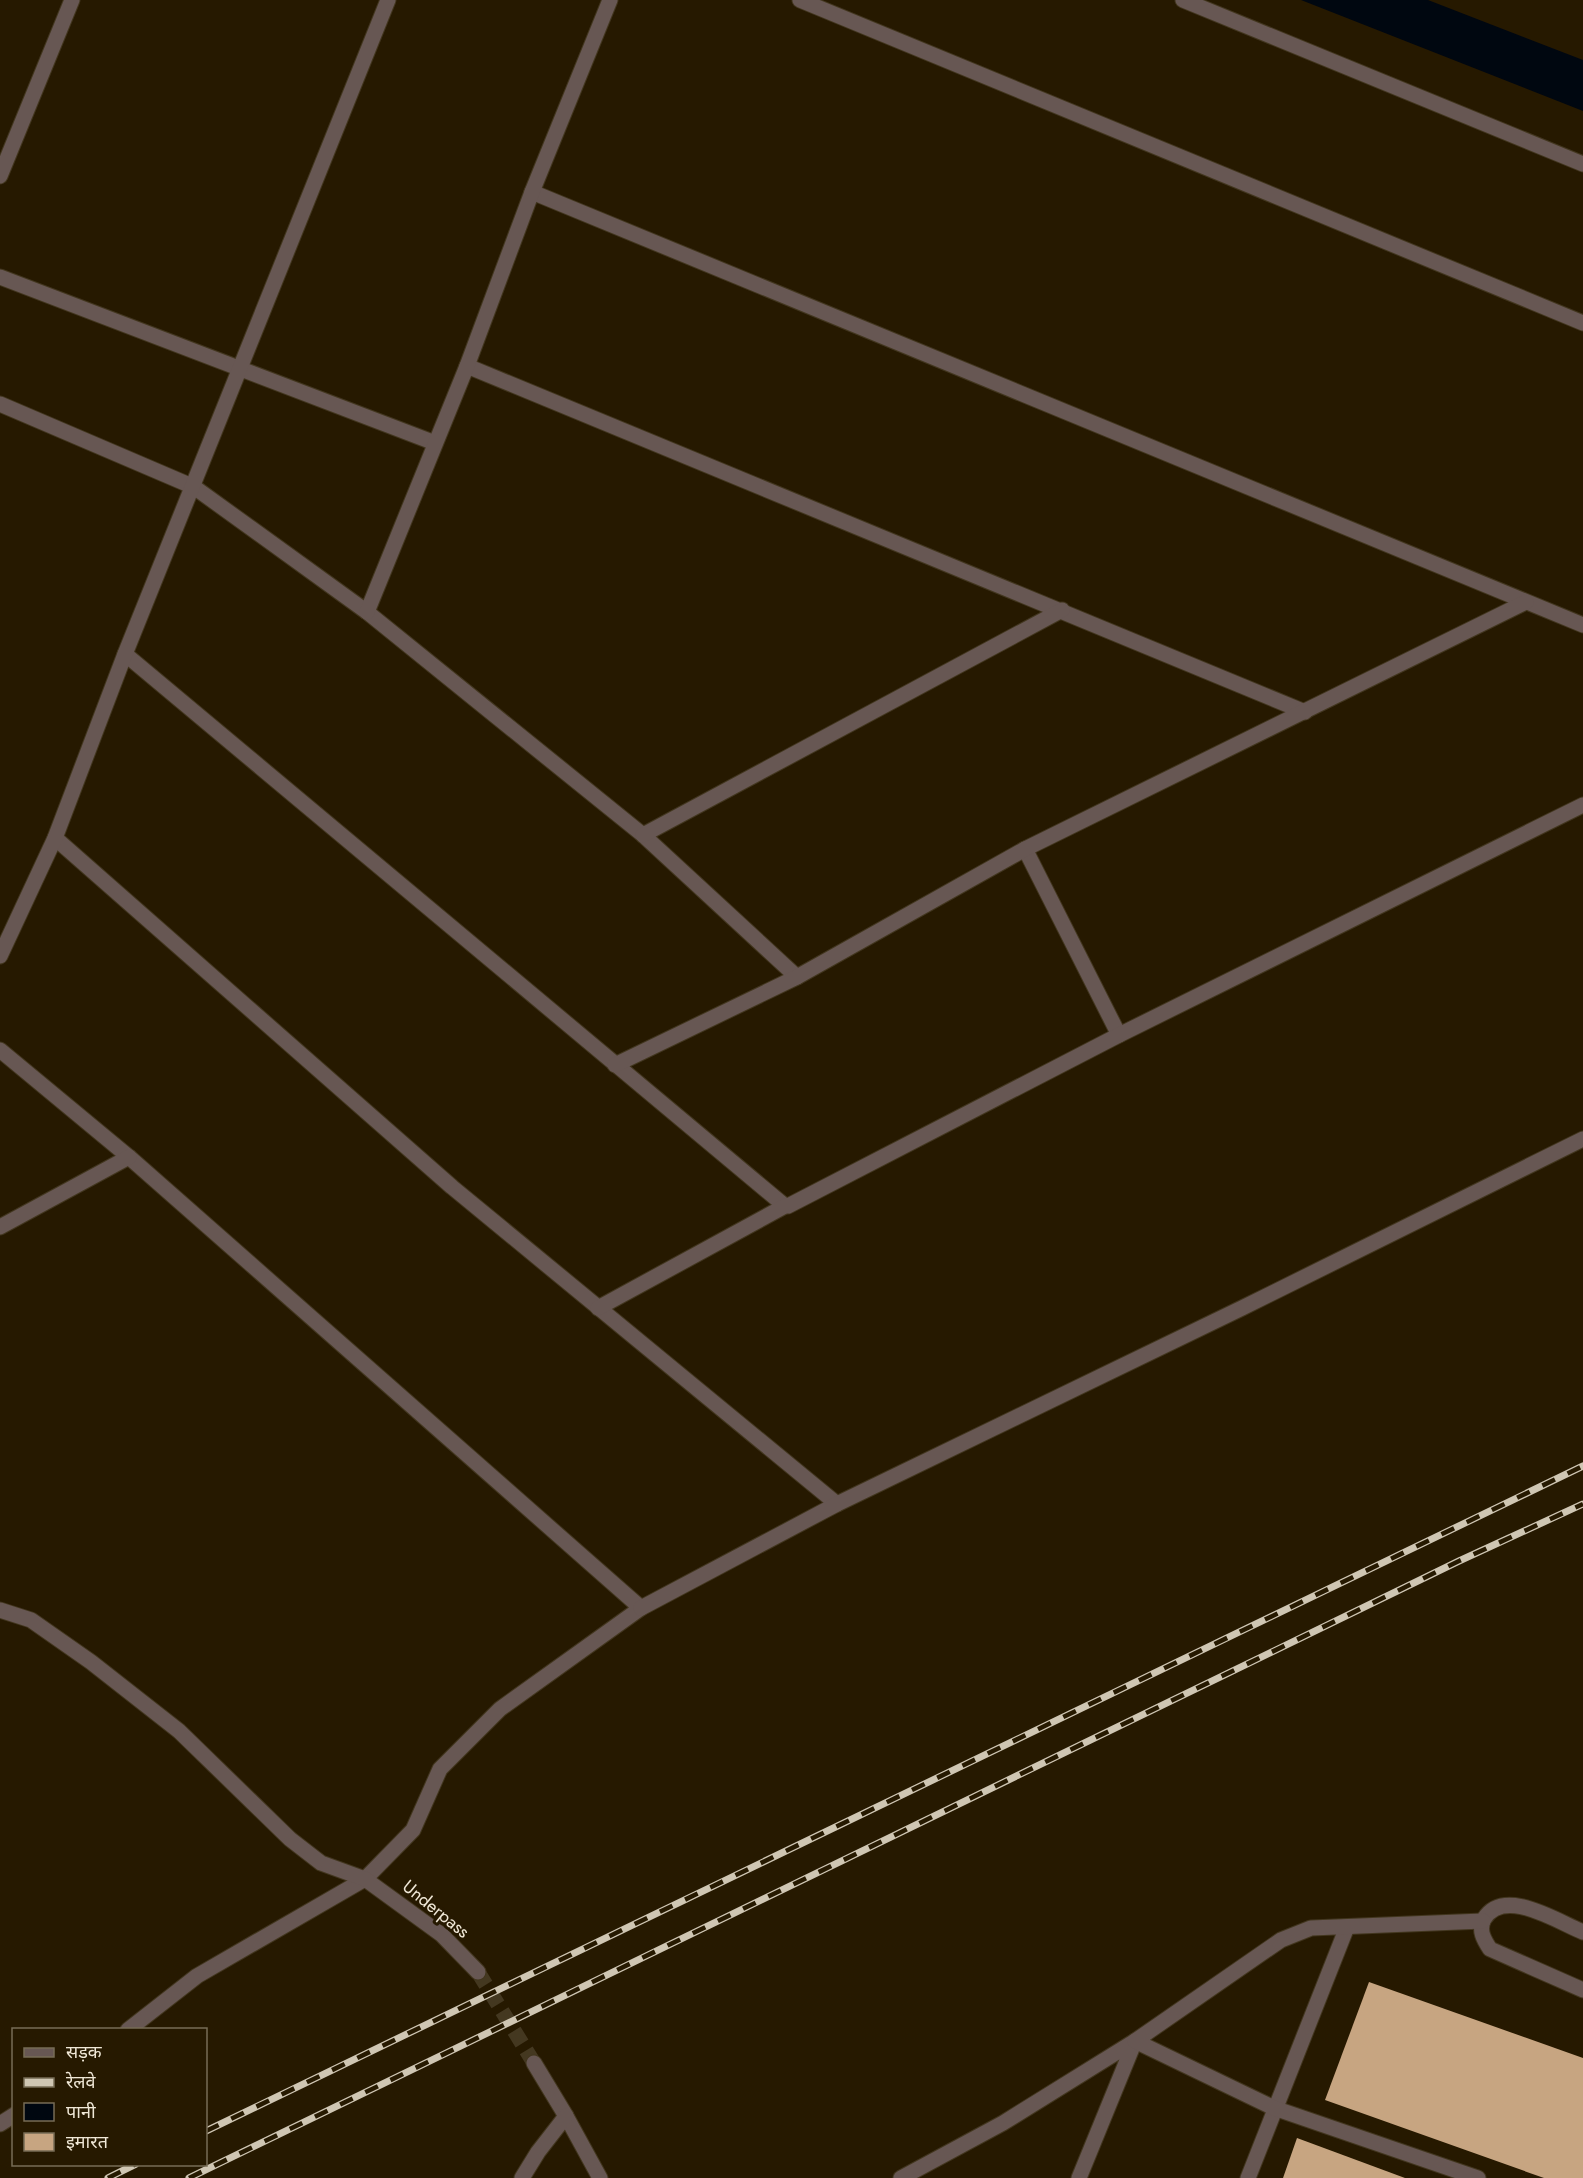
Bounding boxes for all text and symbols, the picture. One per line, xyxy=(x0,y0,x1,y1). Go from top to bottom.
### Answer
street label: Underpass xyxy=(397,1874,475,1944)
legend xyxy=(12,2028,207,2166)
text: सड़क xyxy=(66,2039,103,2065)
text: रेलवे xyxy=(65,2069,97,2095)
text: पानी xyxy=(66,2099,96,2125)
text: इमारत xyxy=(66,2129,109,2155)

